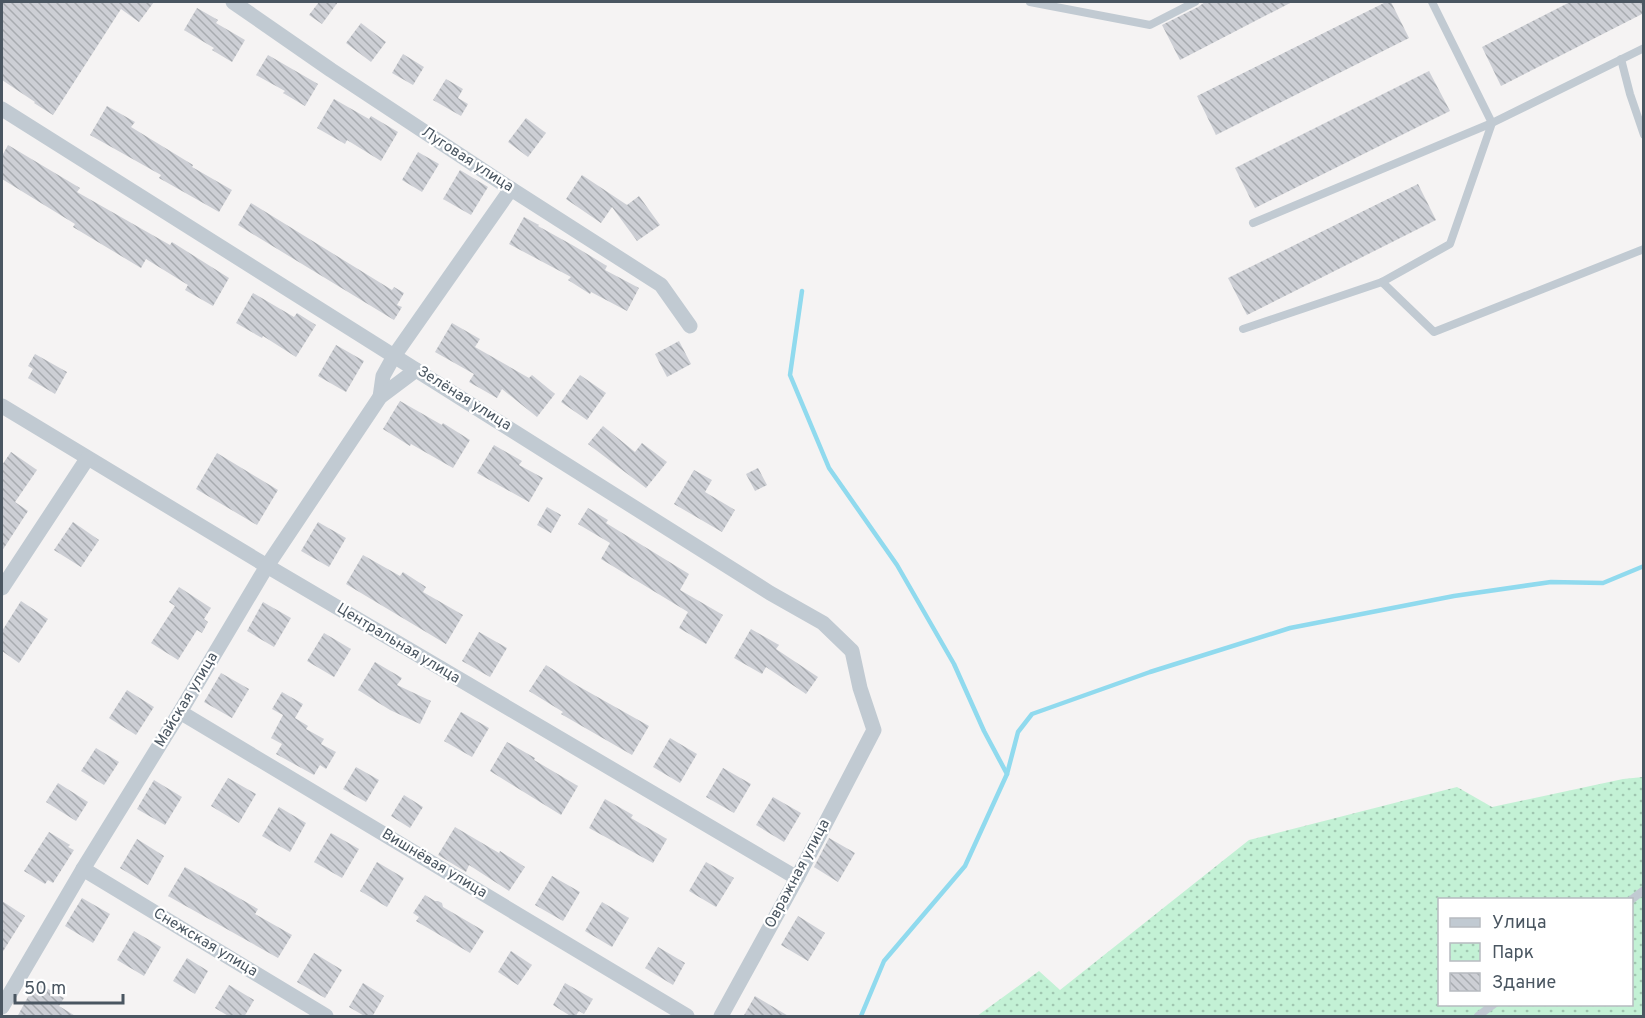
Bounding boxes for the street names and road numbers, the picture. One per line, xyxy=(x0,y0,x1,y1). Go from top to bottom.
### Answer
street label: Луговая улица xyxy=(417,123,517,197)
street label: Зелёная улица xyxy=(414,363,514,435)
street label: Центральная улица xyxy=(333,600,463,688)
street label: Майская улица xyxy=(151,649,223,751)
street label: Овражная улица xyxy=(761,816,835,932)
street label: Вишнёвая улица xyxy=(378,825,490,903)
street label: Снежская улица xyxy=(149,904,261,982)

